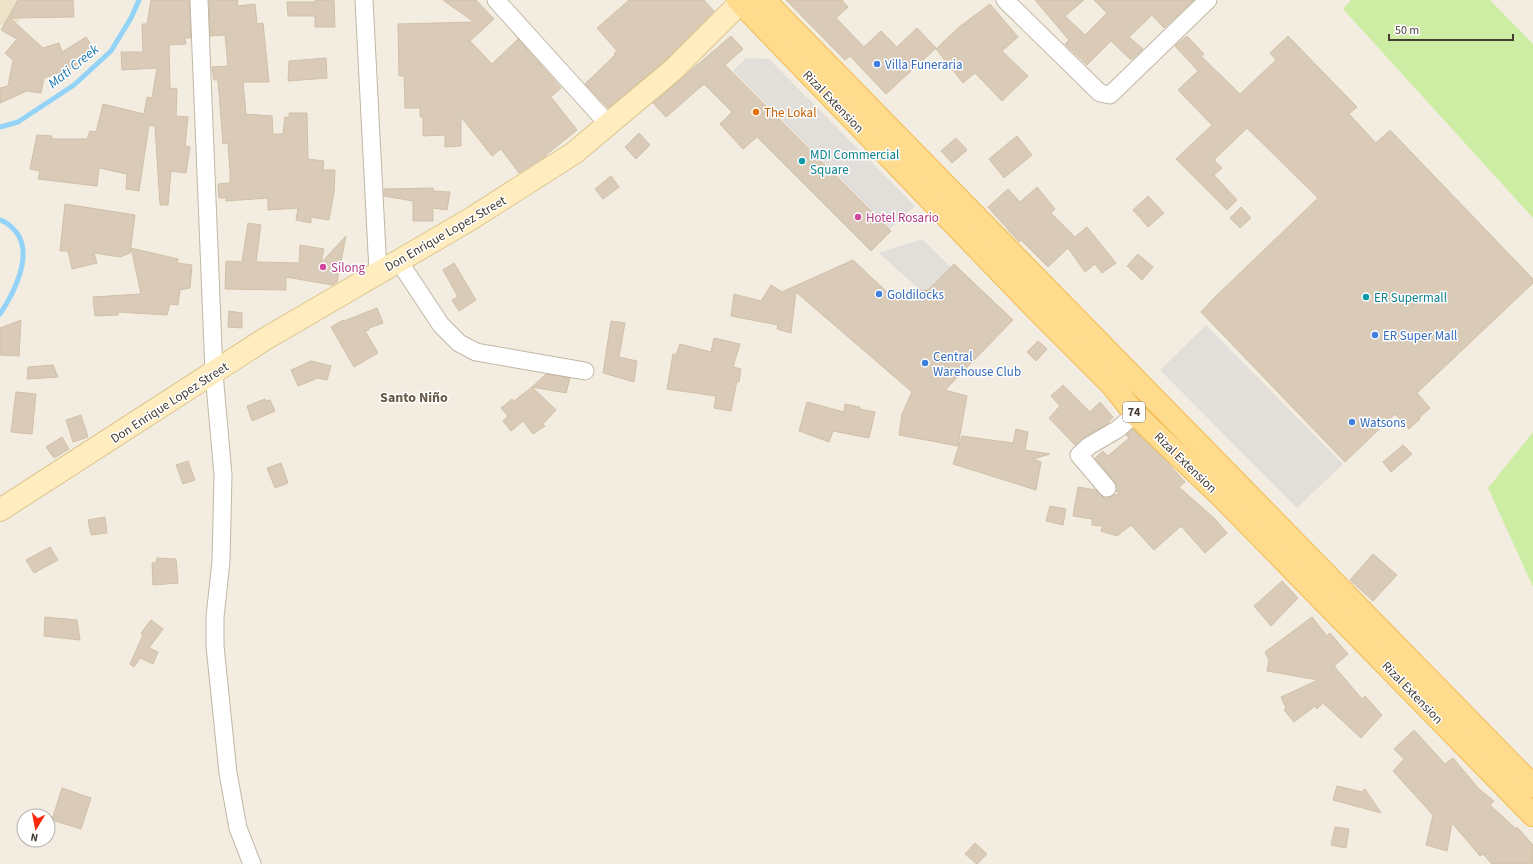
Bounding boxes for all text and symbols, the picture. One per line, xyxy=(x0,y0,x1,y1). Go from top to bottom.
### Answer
scale bar xyxy=(1389,16,1513,42)
text: 50 m xyxy=(1395,22,1419,39)
water label: Mati Creek xyxy=(44,40,104,94)
place label: Villa Funeraria xyxy=(885,56,963,74)
marker: Villa Funeraria xyxy=(872,59,882,69)
street label: Rizal Extension xyxy=(799,66,868,137)
place label: The Lokal xyxy=(764,104,816,122)
marker: The Lokal xyxy=(751,107,761,117)
place label: MDI Commercial Square xyxy=(810,146,899,179)
marker: MDI Commercial Square xyxy=(797,156,807,166)
street label: Don Enrique Lopez Street xyxy=(382,191,510,276)
place label: Hotel Rosario xyxy=(866,209,939,227)
marker: Hotel Rosario xyxy=(853,212,863,222)
place label: Silong xyxy=(331,259,366,277)
marker: Silong xyxy=(318,262,328,272)
place label: Goldilocks xyxy=(887,286,945,304)
marker: Goldilocks xyxy=(874,289,884,299)
place label: ER Supermall xyxy=(1374,289,1447,307)
marker: ER Supermall xyxy=(1361,292,1371,302)
place label: ER Super Mall xyxy=(1383,327,1457,345)
marker: ER Super Mall xyxy=(1370,330,1380,340)
place label: Central Warehouse Club xyxy=(933,348,1021,381)
street label: Don Enrique Lopez Street xyxy=(107,358,233,448)
marker: Central Warehouse Club xyxy=(920,358,930,368)
district label: Santo Niño xyxy=(380,388,448,408)
road number: 74 xyxy=(1123,402,1145,422)
place label: Watsons xyxy=(1360,414,1406,432)
marker: Watsons xyxy=(1347,417,1357,427)
street label: Rizal Extension xyxy=(1150,428,1221,497)
street label: Rizal Extension xyxy=(1378,657,1447,728)
north arrow xyxy=(16,808,56,848)
text: N xyxy=(29,829,39,845)

